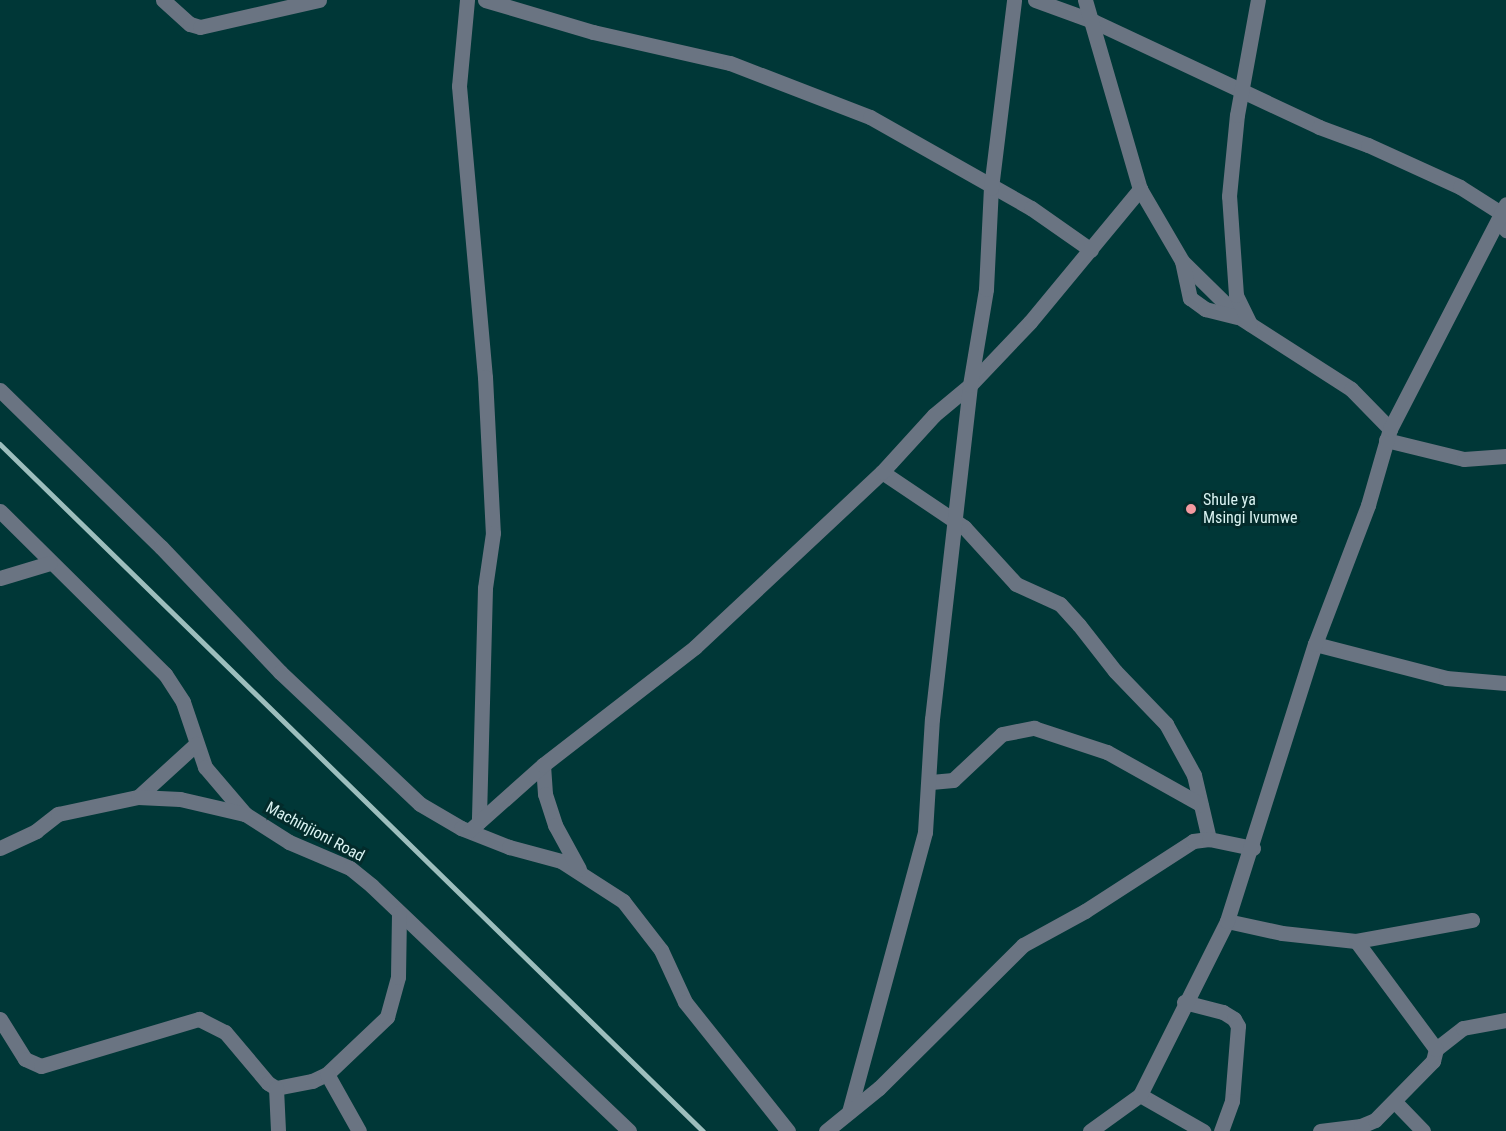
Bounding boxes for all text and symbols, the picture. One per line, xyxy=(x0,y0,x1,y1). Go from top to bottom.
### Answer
place label: Shule ya Msingi Ivumwe xyxy=(1203,490,1298,528)
marker: Shule ya Msingi Ivumwe xyxy=(1184,502,1198,516)
street label: Machinjioni Road xyxy=(262,798,368,866)

